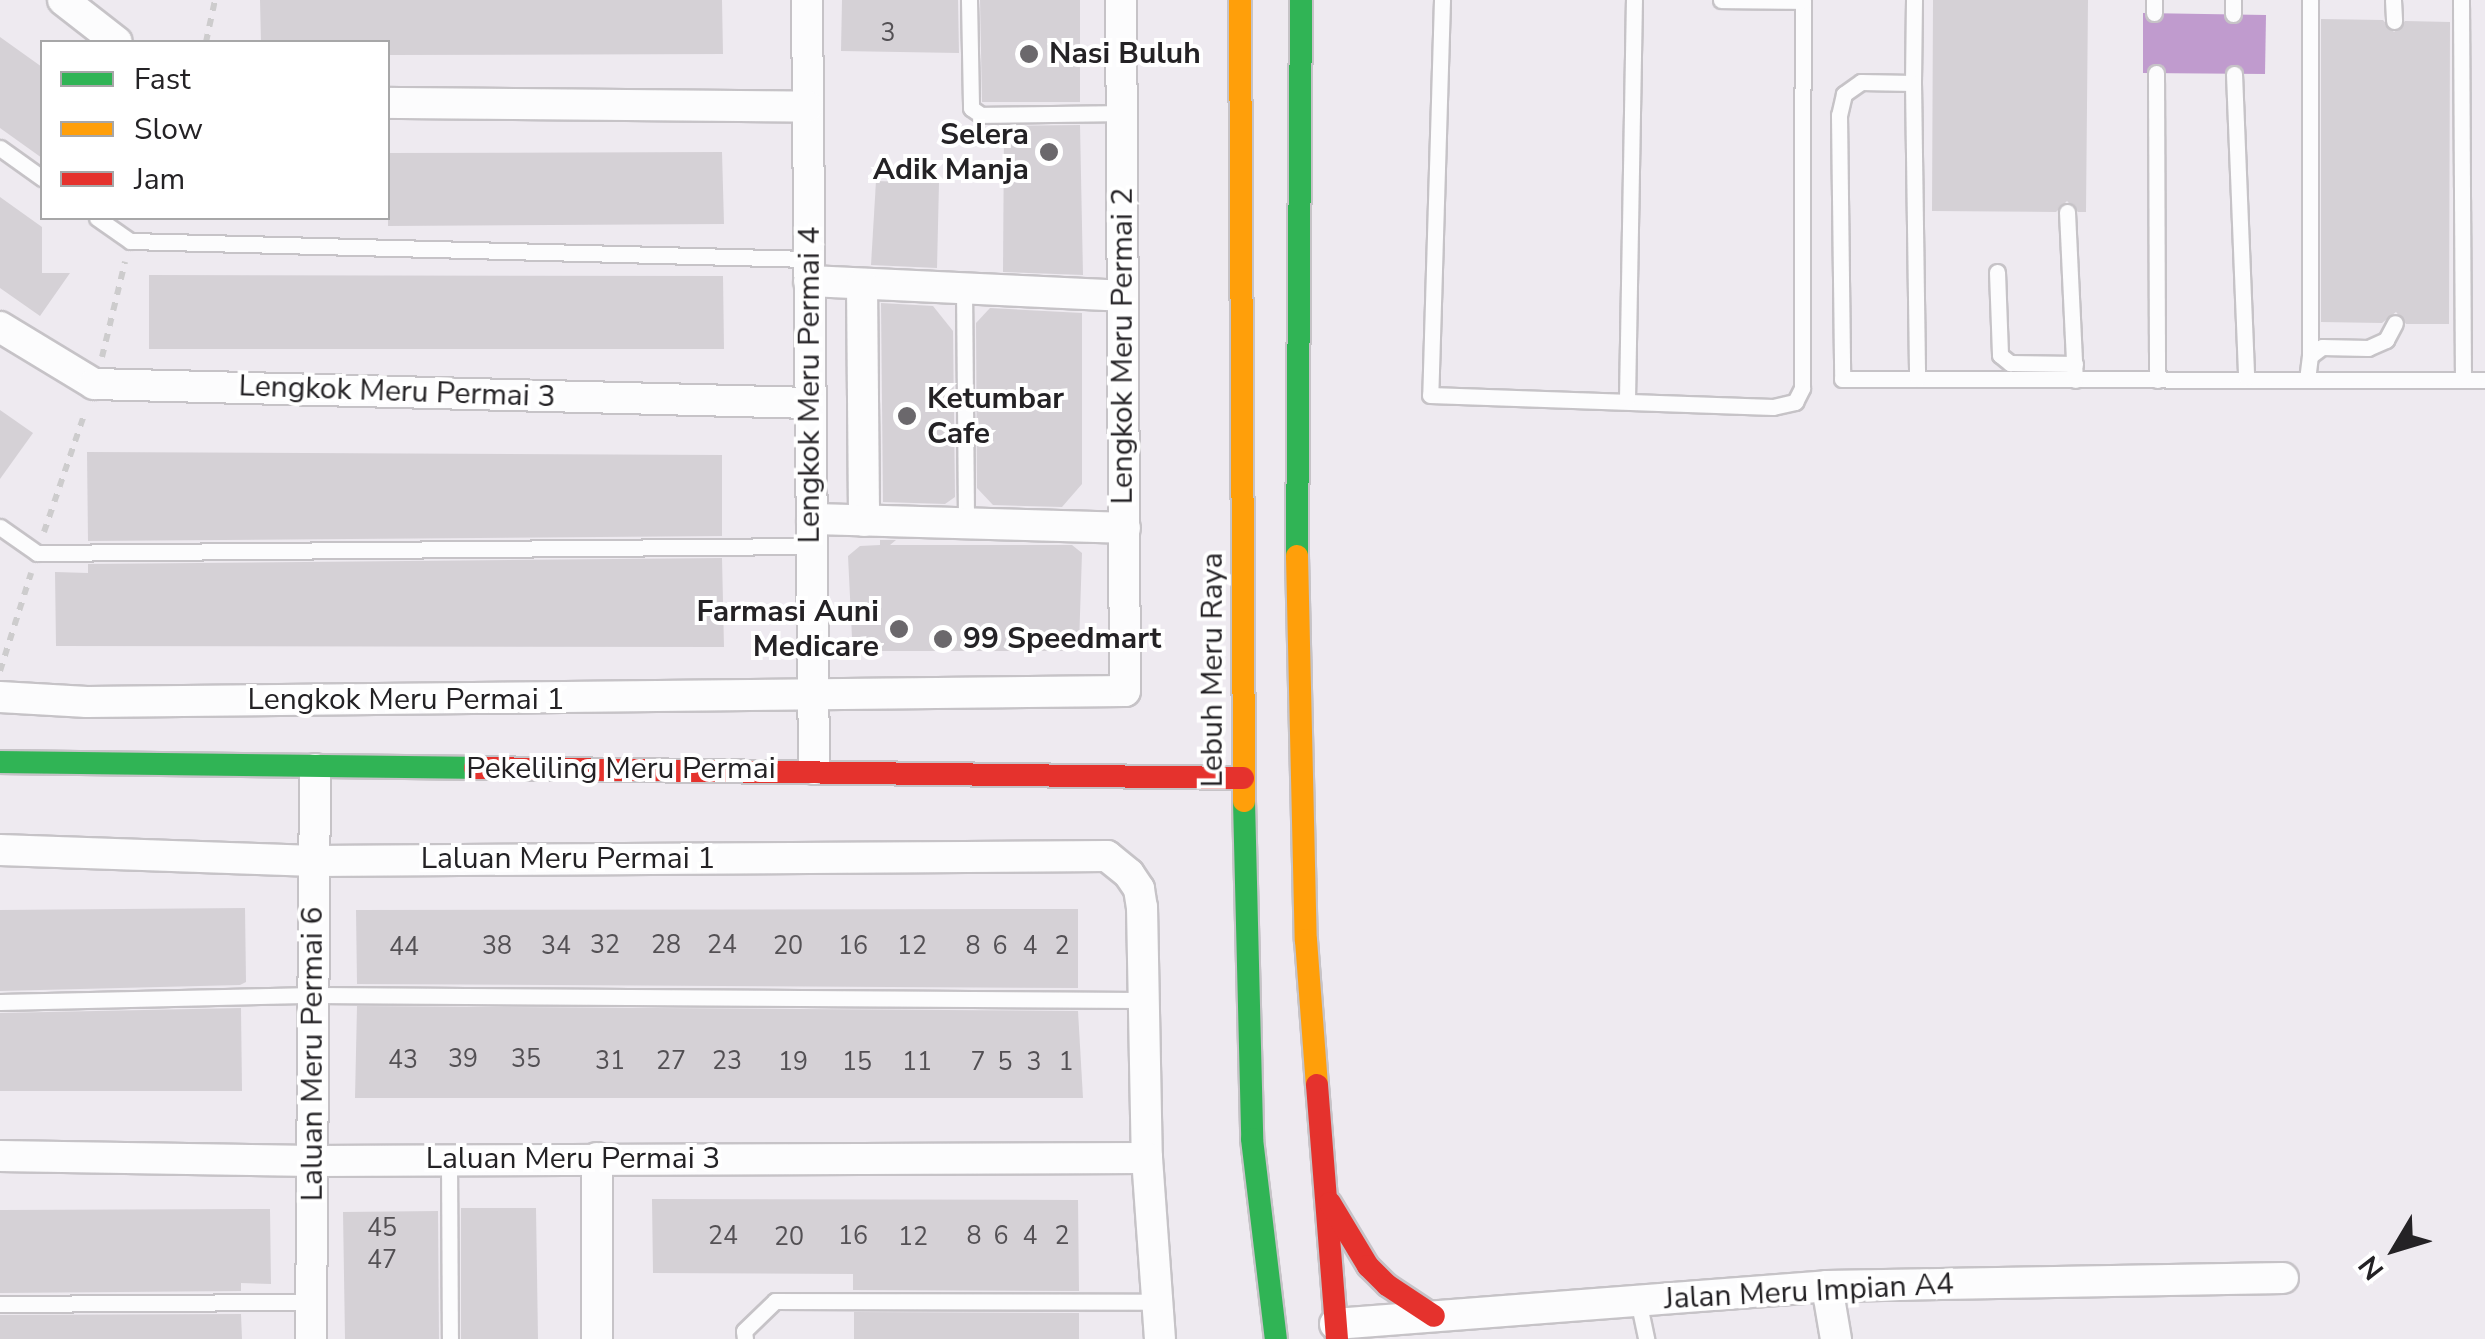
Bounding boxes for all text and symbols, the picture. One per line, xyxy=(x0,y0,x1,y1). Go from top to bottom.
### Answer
house number: 3 xyxy=(881,18,895,48)
place label: Nasi Buluh xyxy=(1049,36,1201,72)
legend xyxy=(40,40,390,220)
marker: Nasi Buluh xyxy=(1018,43,1040,65)
text: Fast xyxy=(134,59,191,100)
text: Slow xyxy=(134,109,203,150)
place label: Selera Adik Manja xyxy=(873,117,1029,188)
marker: Selera Adik Manja xyxy=(1038,141,1060,163)
text: Jam xyxy=(134,159,185,200)
street label: Lengkok Meru Permai 2 xyxy=(1105,188,1141,504)
street label: Lengkok Meru Permai 4 xyxy=(792,227,828,543)
street label: Lengkok Meru Permai 3 xyxy=(238,368,556,416)
place label: Ketumbar Cafe xyxy=(927,381,1064,452)
marker: Ketumbar Cafe xyxy=(896,405,918,427)
street label: Lebuh Meru Raya xyxy=(1195,553,1231,787)
place label: Farmasi Auni Medicare xyxy=(697,594,879,664)
marker: Farmasi Auni Medicare xyxy=(888,618,910,640)
place label: 99 Speedmart xyxy=(963,621,1161,657)
marker: 99 Speedmart xyxy=(932,628,954,650)
street label: Lengkok Meru Permai 1 xyxy=(248,682,564,718)
street label: Pekeliling Meru Permai xyxy=(466,751,776,787)
street label: Laluan Meru Permai 1 xyxy=(421,841,715,877)
street label: Laluan Meru Permai 6 xyxy=(295,907,331,1201)
house number: 32 xyxy=(590,930,620,960)
house number: 28 xyxy=(651,930,681,960)
house number: 24 xyxy=(707,930,737,960)
house number: 38 xyxy=(482,931,512,961)
house number: 34 xyxy=(541,931,571,961)
house number: 20 xyxy=(773,931,803,961)
house number: 16 xyxy=(838,931,868,961)
house number: 12 xyxy=(897,931,927,961)
house number: 8 xyxy=(966,931,980,961)
house number: 6 xyxy=(993,931,1007,961)
house number: 4 xyxy=(1023,931,1037,961)
house number: 2 xyxy=(1055,931,1069,961)
house number: 44 xyxy=(389,932,419,962)
house number: 39 xyxy=(448,1044,478,1074)
house number: 35 xyxy=(511,1044,541,1074)
house number: 43 xyxy=(388,1045,418,1075)
house number: 31 xyxy=(595,1046,625,1076)
house number: 27 xyxy=(656,1046,686,1076)
house number: 23 xyxy=(712,1046,742,1076)
house number: 19 xyxy=(778,1047,808,1077)
house number: 15 xyxy=(842,1047,872,1077)
house number: 11 xyxy=(902,1047,932,1077)
house number: 7 xyxy=(971,1047,985,1077)
house number: 5 xyxy=(998,1047,1012,1077)
house number: 3 xyxy=(1027,1047,1041,1077)
house number: 1 xyxy=(1059,1047,1073,1077)
street label: Laluan Meru Permai 3 xyxy=(426,1141,720,1177)
north arrow xyxy=(2345,1199,2445,1299)
house number: 45 xyxy=(367,1213,397,1243)
house number: 24 xyxy=(708,1221,738,1251)
house number: 16 xyxy=(838,1221,868,1251)
house number: 8 xyxy=(967,1221,981,1251)
house number: 6 xyxy=(994,1221,1008,1251)
house number: 4 xyxy=(1023,1221,1037,1251)
house number: 2 xyxy=(1055,1221,1069,1251)
house number: 20 xyxy=(774,1222,804,1252)
house number: 12 xyxy=(898,1222,928,1252)
house number: 47 xyxy=(367,1245,397,1275)
text: N xyxy=(2350,1248,2393,1287)
street label: Jalan Meru Impian A4 xyxy=(1663,1266,1955,1318)

